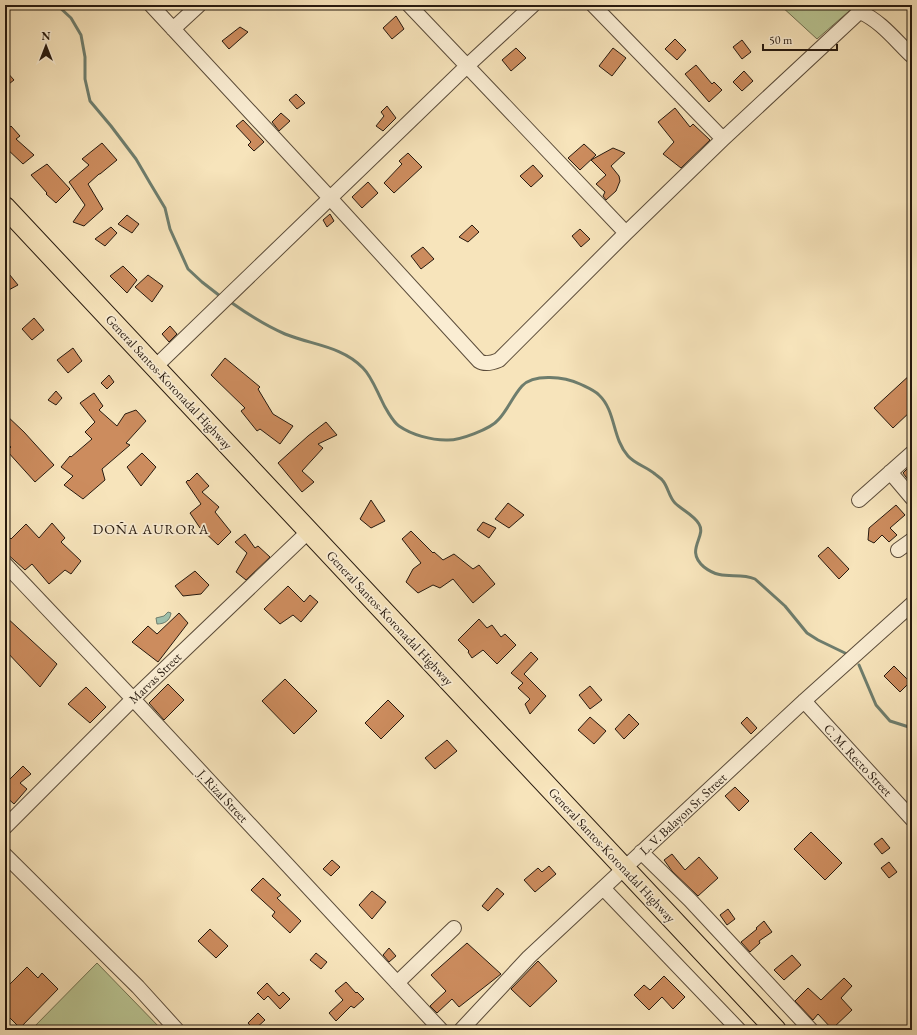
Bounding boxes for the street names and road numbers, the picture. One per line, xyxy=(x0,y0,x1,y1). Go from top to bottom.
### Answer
street label: General Santos-Koronadal Highway xyxy=(102,311,236,453)
street label: General Santos-Koronadal Highway xyxy=(323,547,457,689)
street label: Marvas Street xyxy=(125,649,185,707)
street label: C. M. Recto Street xyxy=(820,720,896,800)
street label: J. Rizal Street xyxy=(193,765,252,826)
street label: L. V. Balayon Sr. Street xyxy=(636,769,730,859)
street label: General Santos-Koronadal Highway xyxy=(545,784,679,926)

